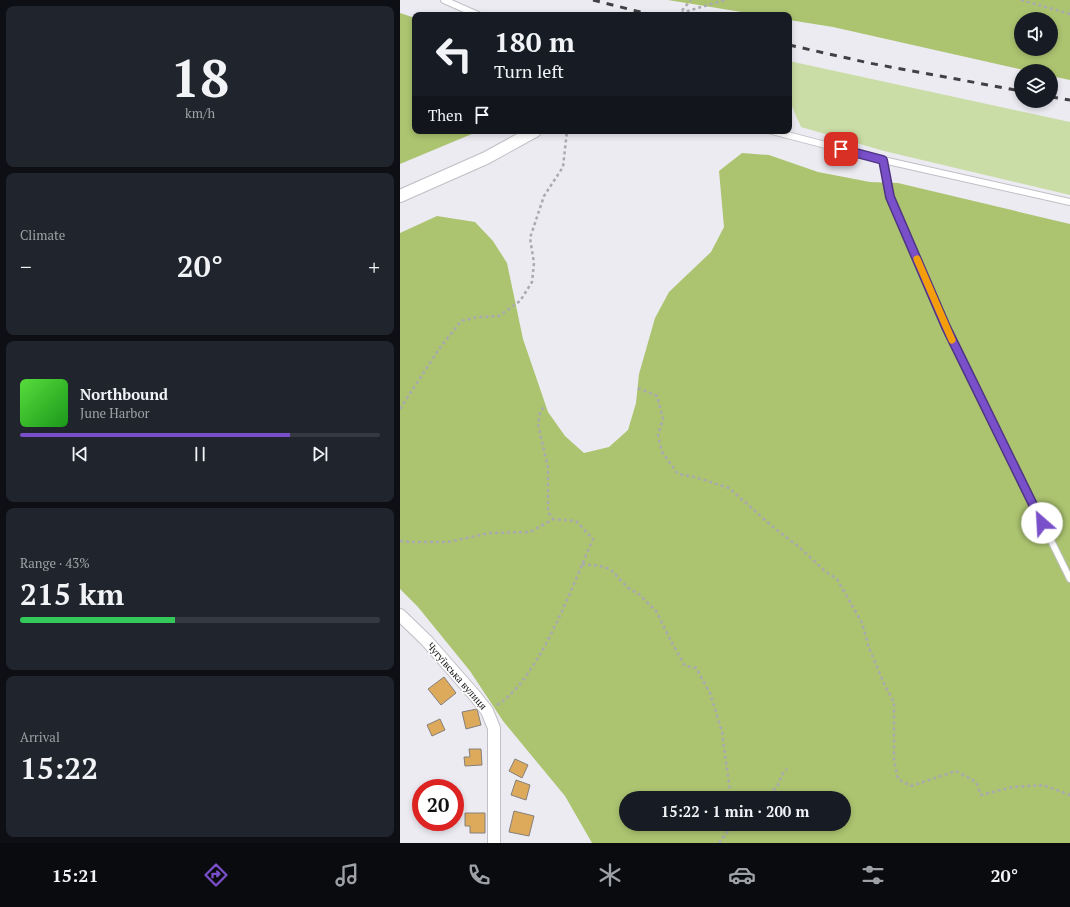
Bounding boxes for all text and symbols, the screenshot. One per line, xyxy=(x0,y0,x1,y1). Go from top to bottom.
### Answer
map controls xyxy=(1014,12,1058,108)
button: sound xyxy=(1014,12,1058,56)
text: 180 m xyxy=(494,23,575,60)
icon: left xyxy=(428,28,480,80)
text: 18 xyxy=(171,43,229,112)
text: Turn left xyxy=(494,59,564,83)
button: layers xyxy=(1014,64,1058,108)
text: km/h xyxy=(185,104,215,122)
icon: arrive xyxy=(471,104,493,126)
text: Then xyxy=(428,105,463,125)
pin xyxy=(824,132,858,166)
icon: arrive xyxy=(830,138,852,160)
text: Climate xyxy=(20,226,65,244)
text: 20° xyxy=(177,246,223,286)
text: − xyxy=(20,252,32,281)
text: + xyxy=(368,252,380,281)
text: Northbound xyxy=(80,384,168,404)
text: June Harbor xyxy=(80,404,150,422)
icon: previous xyxy=(69,443,91,465)
icon: pause xyxy=(189,443,211,465)
icon: next xyxy=(309,443,331,465)
position arrow xyxy=(1021,502,1063,544)
text: Range · 43% xyxy=(20,554,90,572)
text: 215 km xyxy=(20,574,124,614)
street label: Чугуївська вулиця xyxy=(424,640,490,712)
text: Arrival xyxy=(20,728,60,746)
text: 15:22 xyxy=(20,748,98,788)
speed limit sign: 20 xyxy=(412,779,464,831)
text: 15:22 · 1 min · 200 m xyxy=(661,801,809,821)
icon: directions xyxy=(202,861,230,889)
icon: music xyxy=(333,861,361,889)
icon: phone xyxy=(465,861,493,889)
icon: climate xyxy=(596,861,624,889)
icon: car xyxy=(728,861,756,889)
icon: filters xyxy=(859,861,887,889)
text: 15:21 xyxy=(52,863,99,887)
text: 20° xyxy=(990,863,1018,887)

